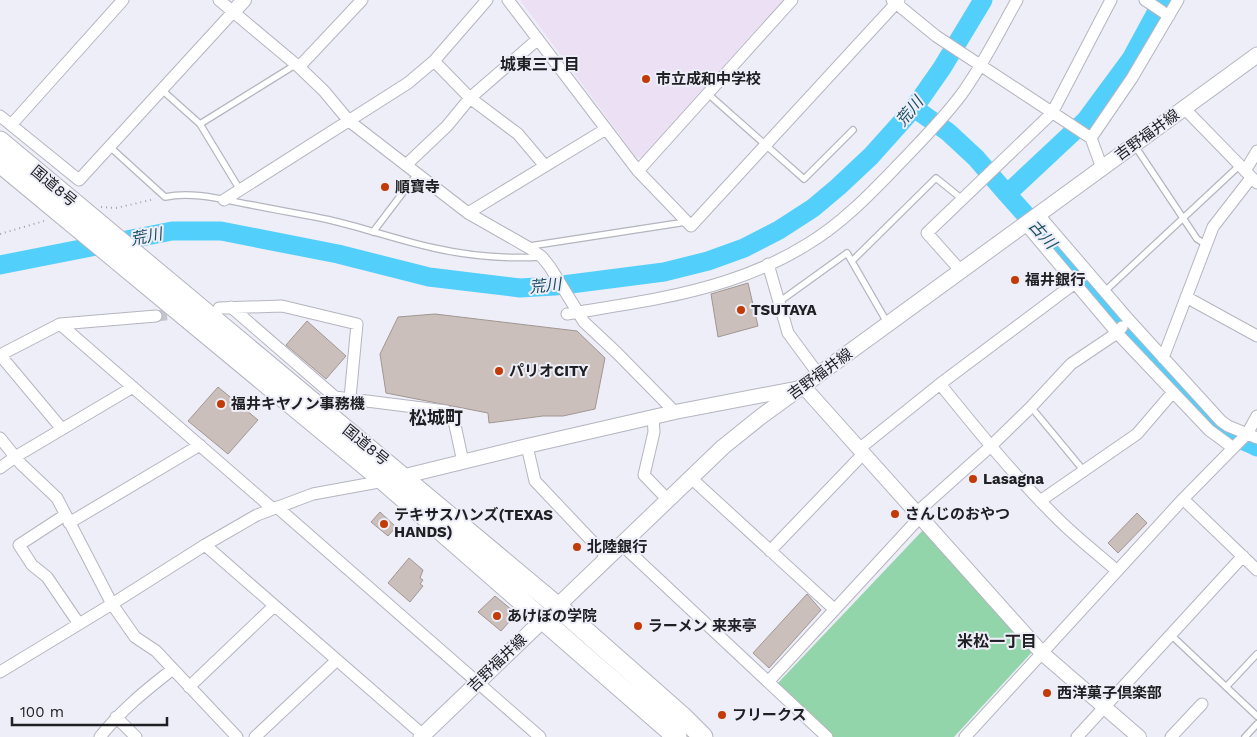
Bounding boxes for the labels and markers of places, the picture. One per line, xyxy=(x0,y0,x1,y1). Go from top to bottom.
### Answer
place label: 市立成和中学校 xyxy=(656,70,761,88)
marker: 市立成和中学校 xyxy=(640,73,652,85)
place label: 順寶寺 xyxy=(395,178,440,196)
marker: 順寶寺 xyxy=(379,181,391,193)
place label: 福井銀行 xyxy=(1024,271,1085,289)
marker: 福井銀行 xyxy=(1009,274,1021,286)
place label: TSUTAYA xyxy=(751,301,817,319)
marker: TSUTAYA xyxy=(735,304,747,316)
place label: パリオCITY xyxy=(509,362,589,380)
marker: パリオCITY xyxy=(493,365,505,377)
place label: 福井キヤノン事務機 xyxy=(230,395,365,413)
marker: 福井キヤノン事務機 xyxy=(215,398,227,410)
place label: Lasagna xyxy=(983,470,1044,488)
marker: Lasagna xyxy=(967,473,979,485)
place label: さんじのおやつ xyxy=(905,505,1010,523)
place label: テキサスハンズ(TEXAS HANDS) xyxy=(394,506,553,541)
marker: さんじのおやつ xyxy=(889,508,901,520)
marker: テキサスハンズ(TEXAS HANDS) xyxy=(378,518,390,530)
place label: 北陸銀行 xyxy=(587,538,647,556)
marker: 北陸銀行 xyxy=(571,541,583,553)
place label: あけぼの学院 xyxy=(507,607,597,625)
marker: あけぼの学院 xyxy=(491,610,503,622)
place label: ラーメン 来来亭 xyxy=(648,617,757,635)
marker: ラーメン 来来亭 xyxy=(632,620,644,632)
place label: 西洋菓子倶楽部 xyxy=(1057,684,1162,702)
marker: 西洋菓子倶楽部 xyxy=(1041,687,1053,699)
place label: フリークス xyxy=(732,706,807,724)
marker: フリークス xyxy=(716,709,728,721)

